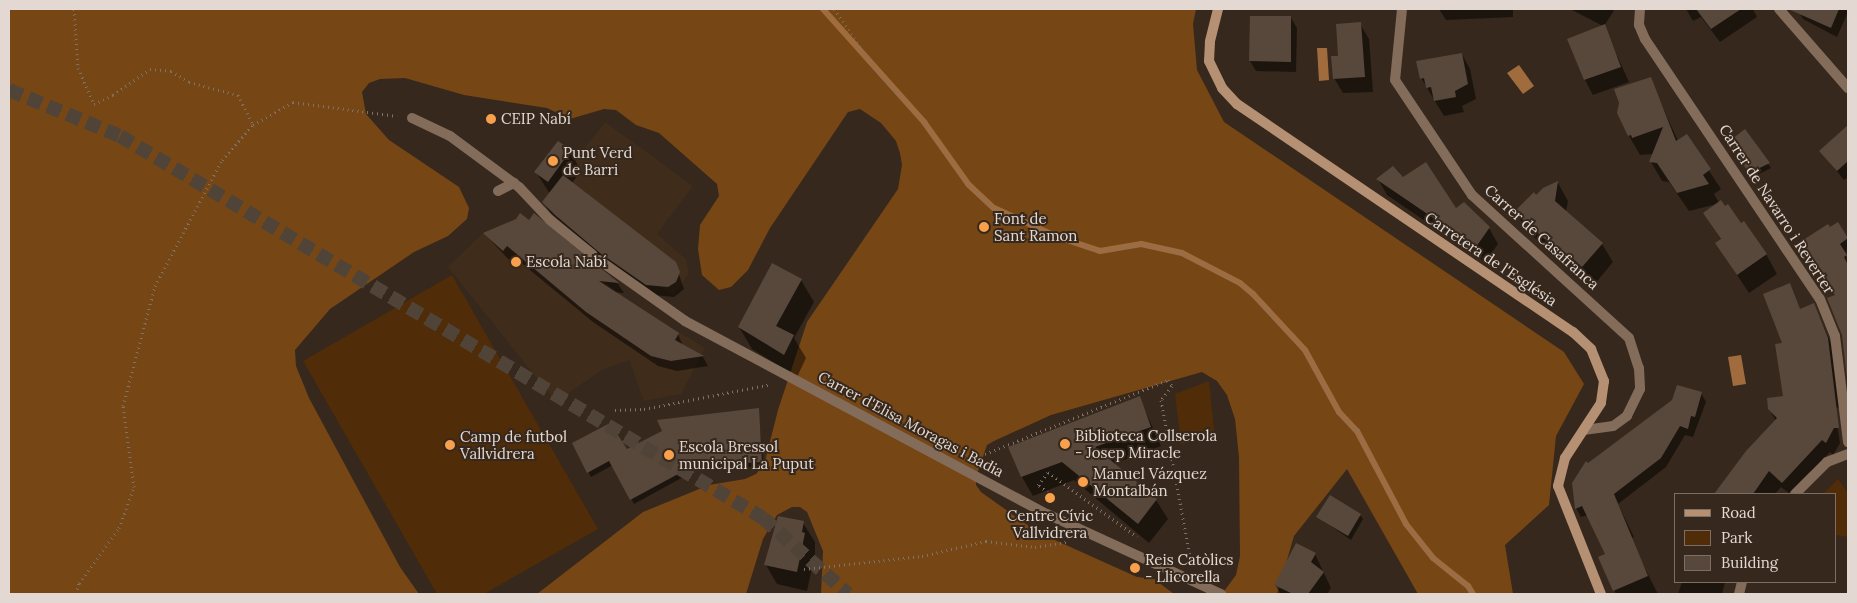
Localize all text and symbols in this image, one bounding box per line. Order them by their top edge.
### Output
place label: CEIP Nabí [501,110,571,128]
marker: CEIP Nabí [485,113,497,125]
street label: Carrer de Navarro i Reverter [1715,121,1839,297]
place label: Punt Verd de Barri [563,143,632,178]
marker: Punt Verd de Barri [547,155,559,167]
street label: Carrer de Casafranca [1481,181,1603,293]
street label: Carretera de l'Església [1422,208,1560,310]
place label: Font de Sant Ramon [994,209,1077,244]
marker: Font de Sant Ramon [978,221,990,233]
place label: Escola Nabí [526,253,607,271]
marker: Escola Nabí [510,256,522,268]
street label: Carrer d'Elisa Moragas i Badia [815,367,1007,481]
place label: Biblioteca Collserola - Josep Miracle [1075,426,1217,461]
place label: Camp de futbol Vallvidrera [460,427,567,462]
place label: Escola Bressol municipal La Puput [679,437,814,472]
marker: Biblioteca Collserola - Josep Miracle [1059,438,1071,450]
marker: Camp de futbol Vallvidrera [444,439,456,451]
marker: Escola Bressol municipal La Puput [663,449,675,461]
place label: Manuel Vázquez Montalbán [1093,464,1207,499]
marker: Manuel Vázquez Montalbán [1077,476,1089,488]
marker: Centre Cívic Vallvidrera [1044,492,1056,504]
legend [1674,493,1837,583]
text: Road [1721,503,1756,522]
place label: Centre Cívic Vallvidrera [1007,506,1093,541]
text: Park [1721,528,1752,547]
place label: Reis Catòlics - Llicorella [1145,550,1233,585]
text: Building [1721,553,1778,572]
marker: Reis Catòlics - Llicorella [1129,562,1141,574]

